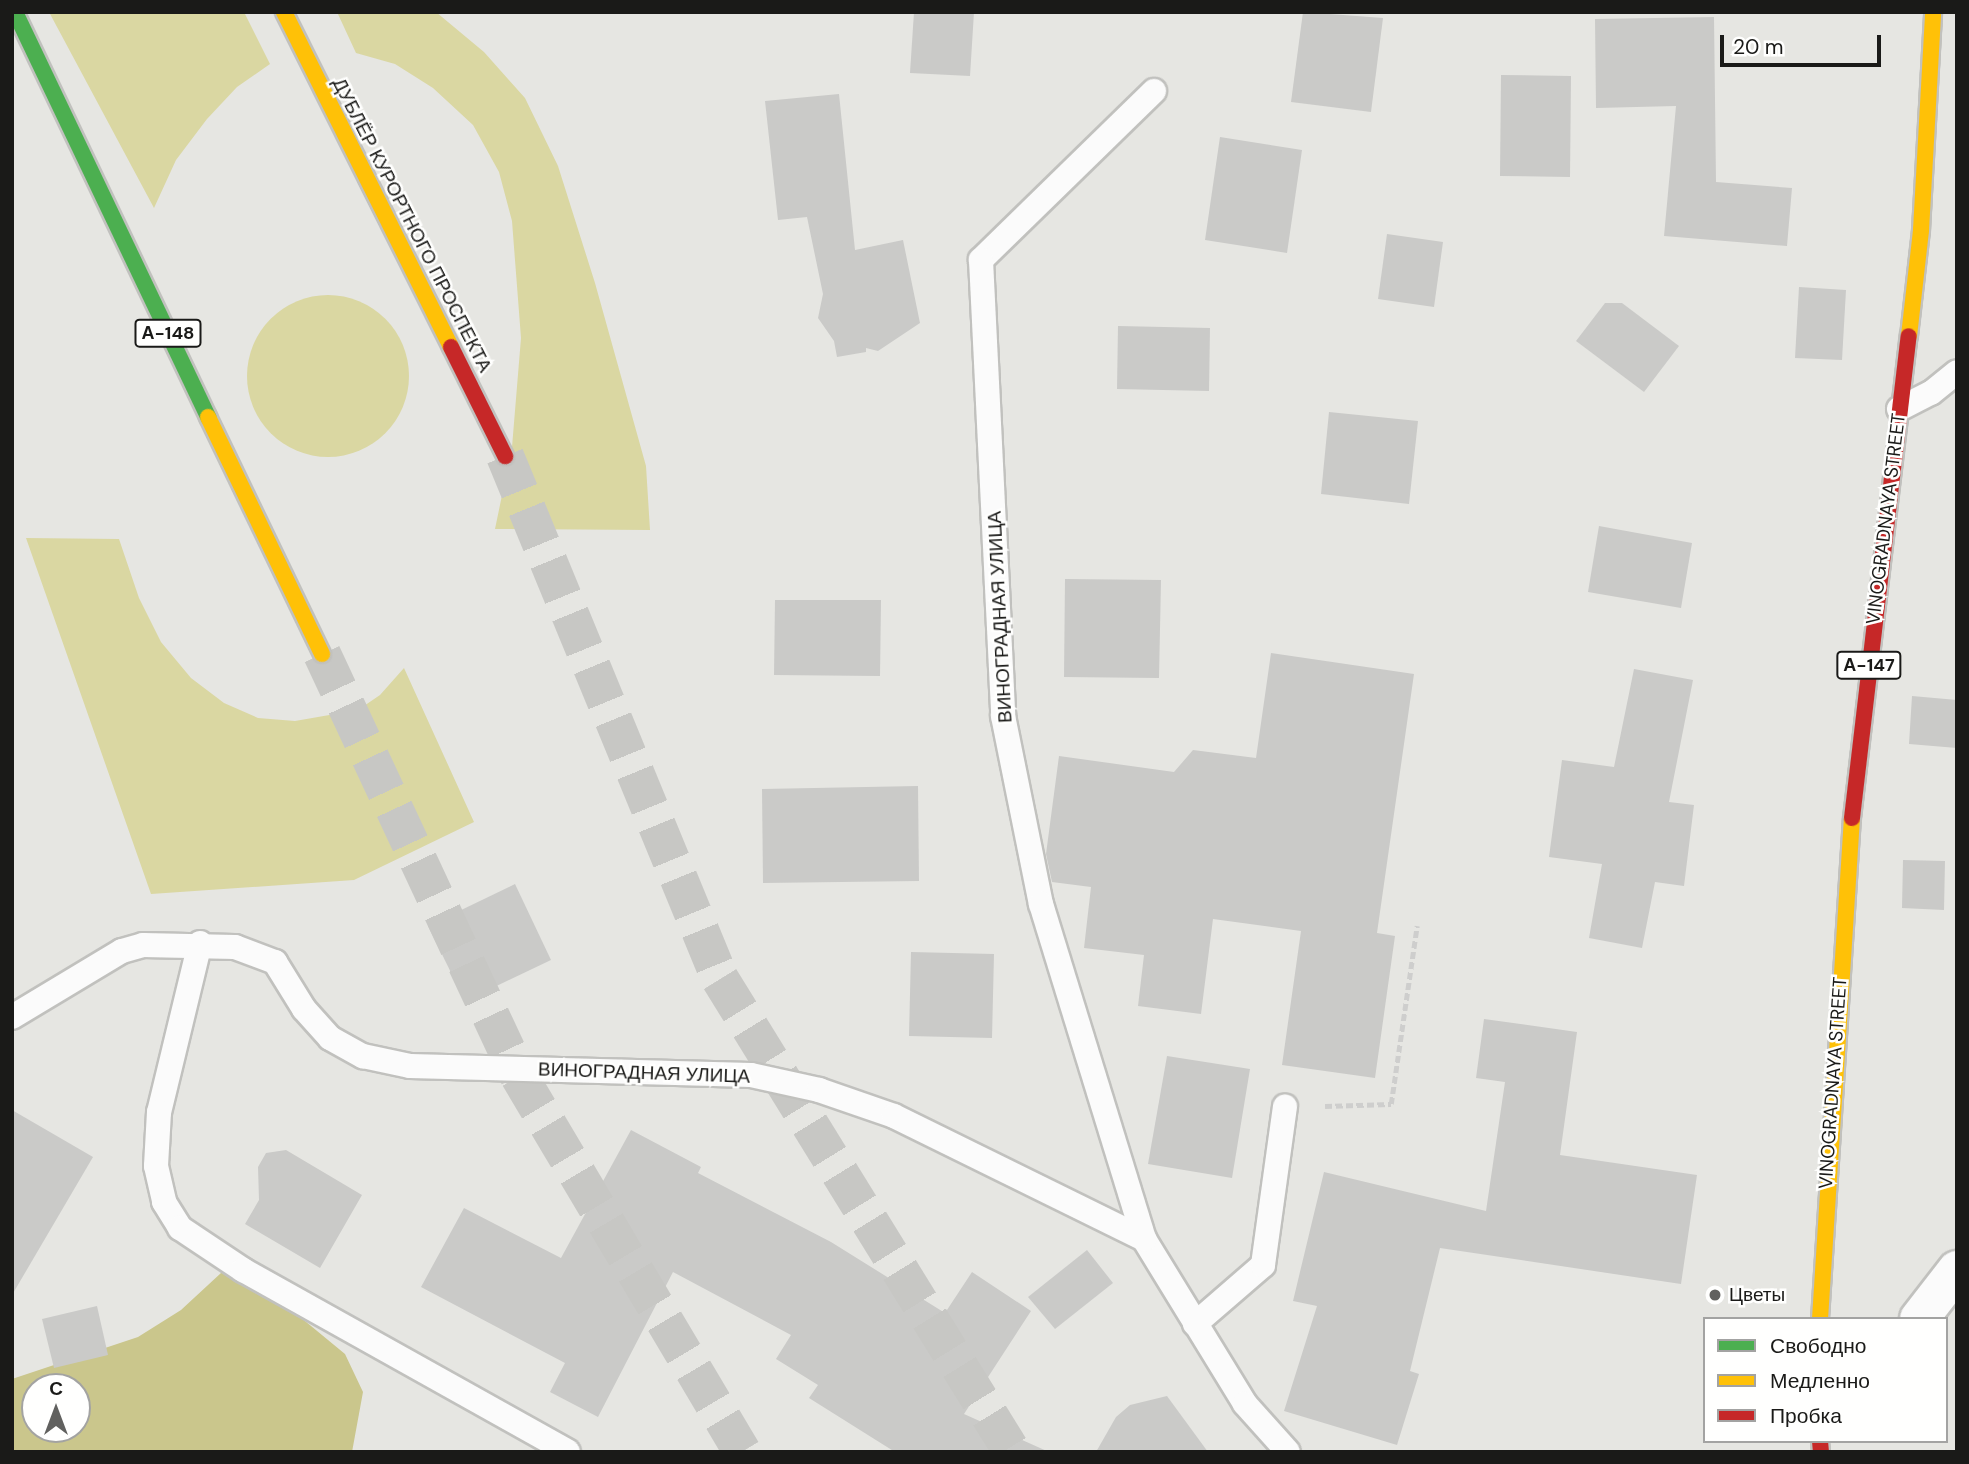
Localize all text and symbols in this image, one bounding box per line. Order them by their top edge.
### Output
scale bar [1724,21,1885,65]
text: 20 m [1733,33,1784,61]
street label: ДУБЛЁР КУРОРТНОГО ПРОСПЕКТА [328,74,496,376]
road number: А-148 [133,318,203,348]
street label: VINOGRADNAYA STREET [1862,412,1910,626]
street label: ВИНОГРАДНАЯ УЛИЦА [983,510,1017,724]
road number: А-147 [1836,650,1902,680]
street label: VINOGRADNAYA STREET [1814,976,1852,1190]
street label: ВИНОГРАДНАЯ УЛИЦА [538,1058,750,1088]
place label: Цветы [1729,1284,1785,1306]
marker: Цветы [1707,1287,1723,1303]
legend [1703,1317,1948,1443]
text: Свободно [1770,1332,1867,1360]
text: Медленно [1770,1367,1870,1395]
north arrow [21,1373,91,1443]
text: С [49,1376,63,1401]
text: Пробка [1770,1402,1842,1430]

